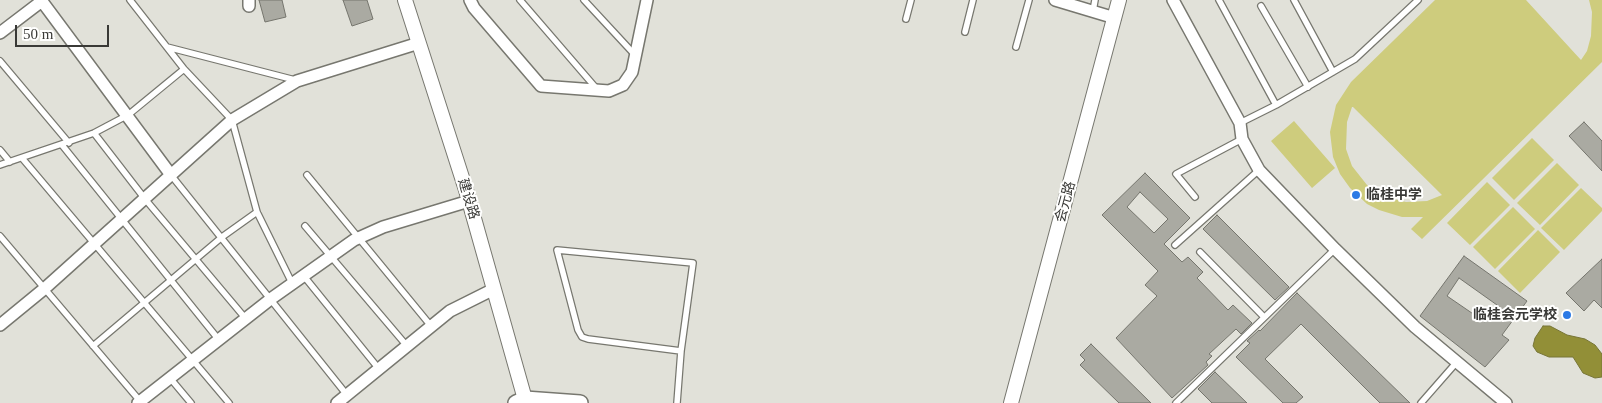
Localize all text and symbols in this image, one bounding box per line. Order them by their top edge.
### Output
scale bar [18,15,111,47]
text: 50 m [23,26,53,42]
street label: 建设路 [454,176,482,222]
street label: 会元路 [1052,180,1080,224]
place label: 临桂中学 [1366,187,1422,203]
marker: 临桂中学 [1350,189,1362,201]
place label: 临桂会元学校 [1473,307,1557,323]
marker: 临桂会元学校 [1561,309,1573,321]

